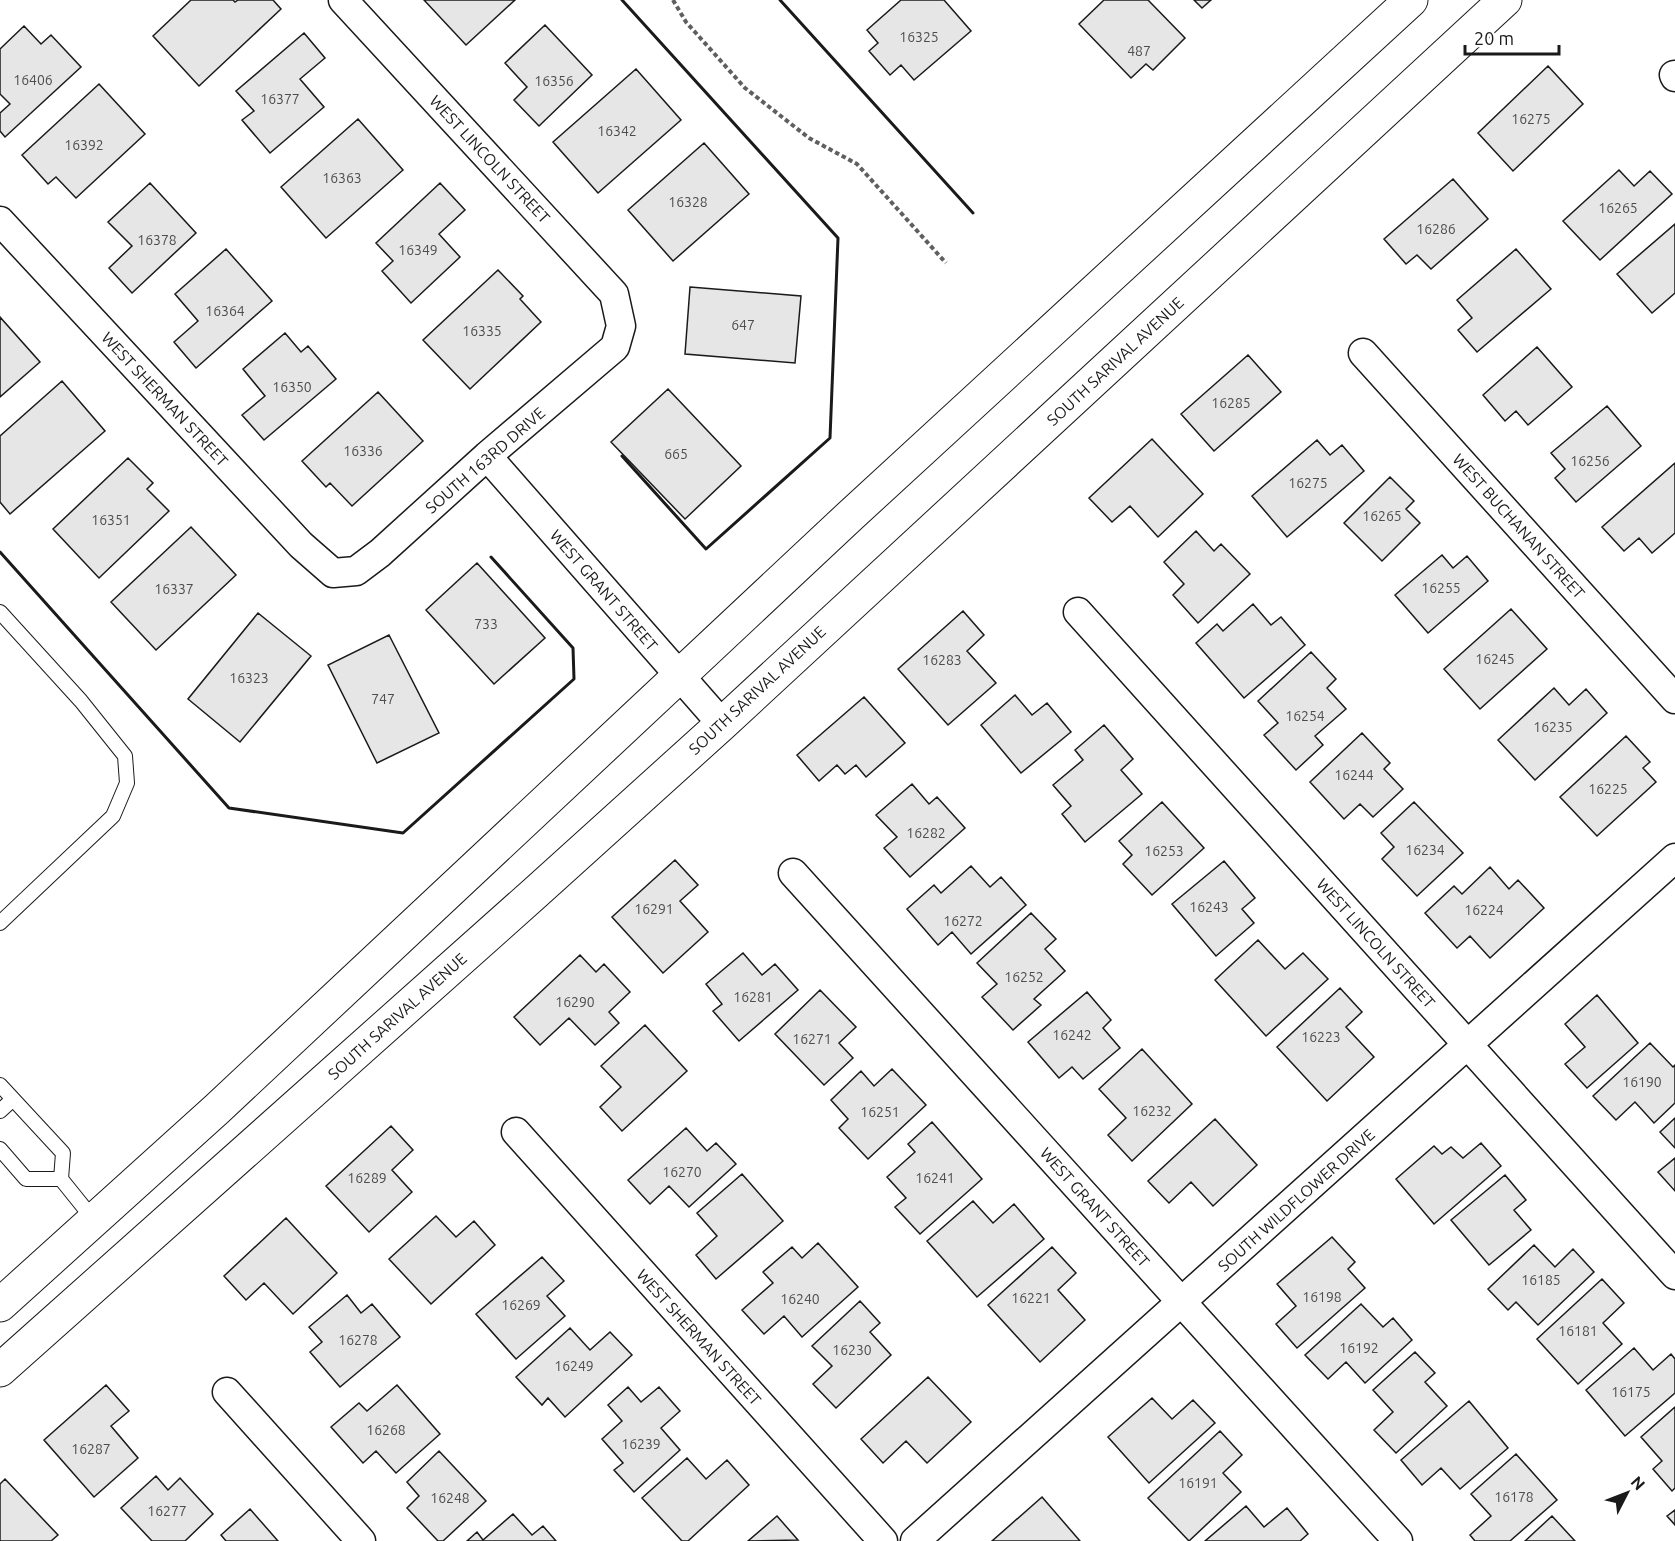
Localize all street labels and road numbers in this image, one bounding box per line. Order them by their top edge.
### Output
street label: WEST LINCOLN STREET [426,92,554,227]
street label: SOUTH SARIVAL AVENUE [1043,293,1187,429]
street label: WEST SHERMAN STREET [98,328,232,470]
street label: SOUTH 163RD DRIVE [422,403,548,517]
street label: WEST BUCHANAN STREET [1449,450,1589,602]
street label: WEST GRANT STREET [547,526,661,654]
street label: SOUTH SARIVAL AVENUE [685,622,829,758]
street label: WEST LINCOLN STREET [1313,875,1439,1011]
street label: SOUTH SARIVAL AVENUE [324,949,470,1083]
street label: SOUTH WILDFLOWER DRIVE [1214,1125,1378,1275]
street label: WEST GRANT STREET [1037,1144,1153,1270]
street label: WEST SHERMAN STREET [633,1265,765,1409]

